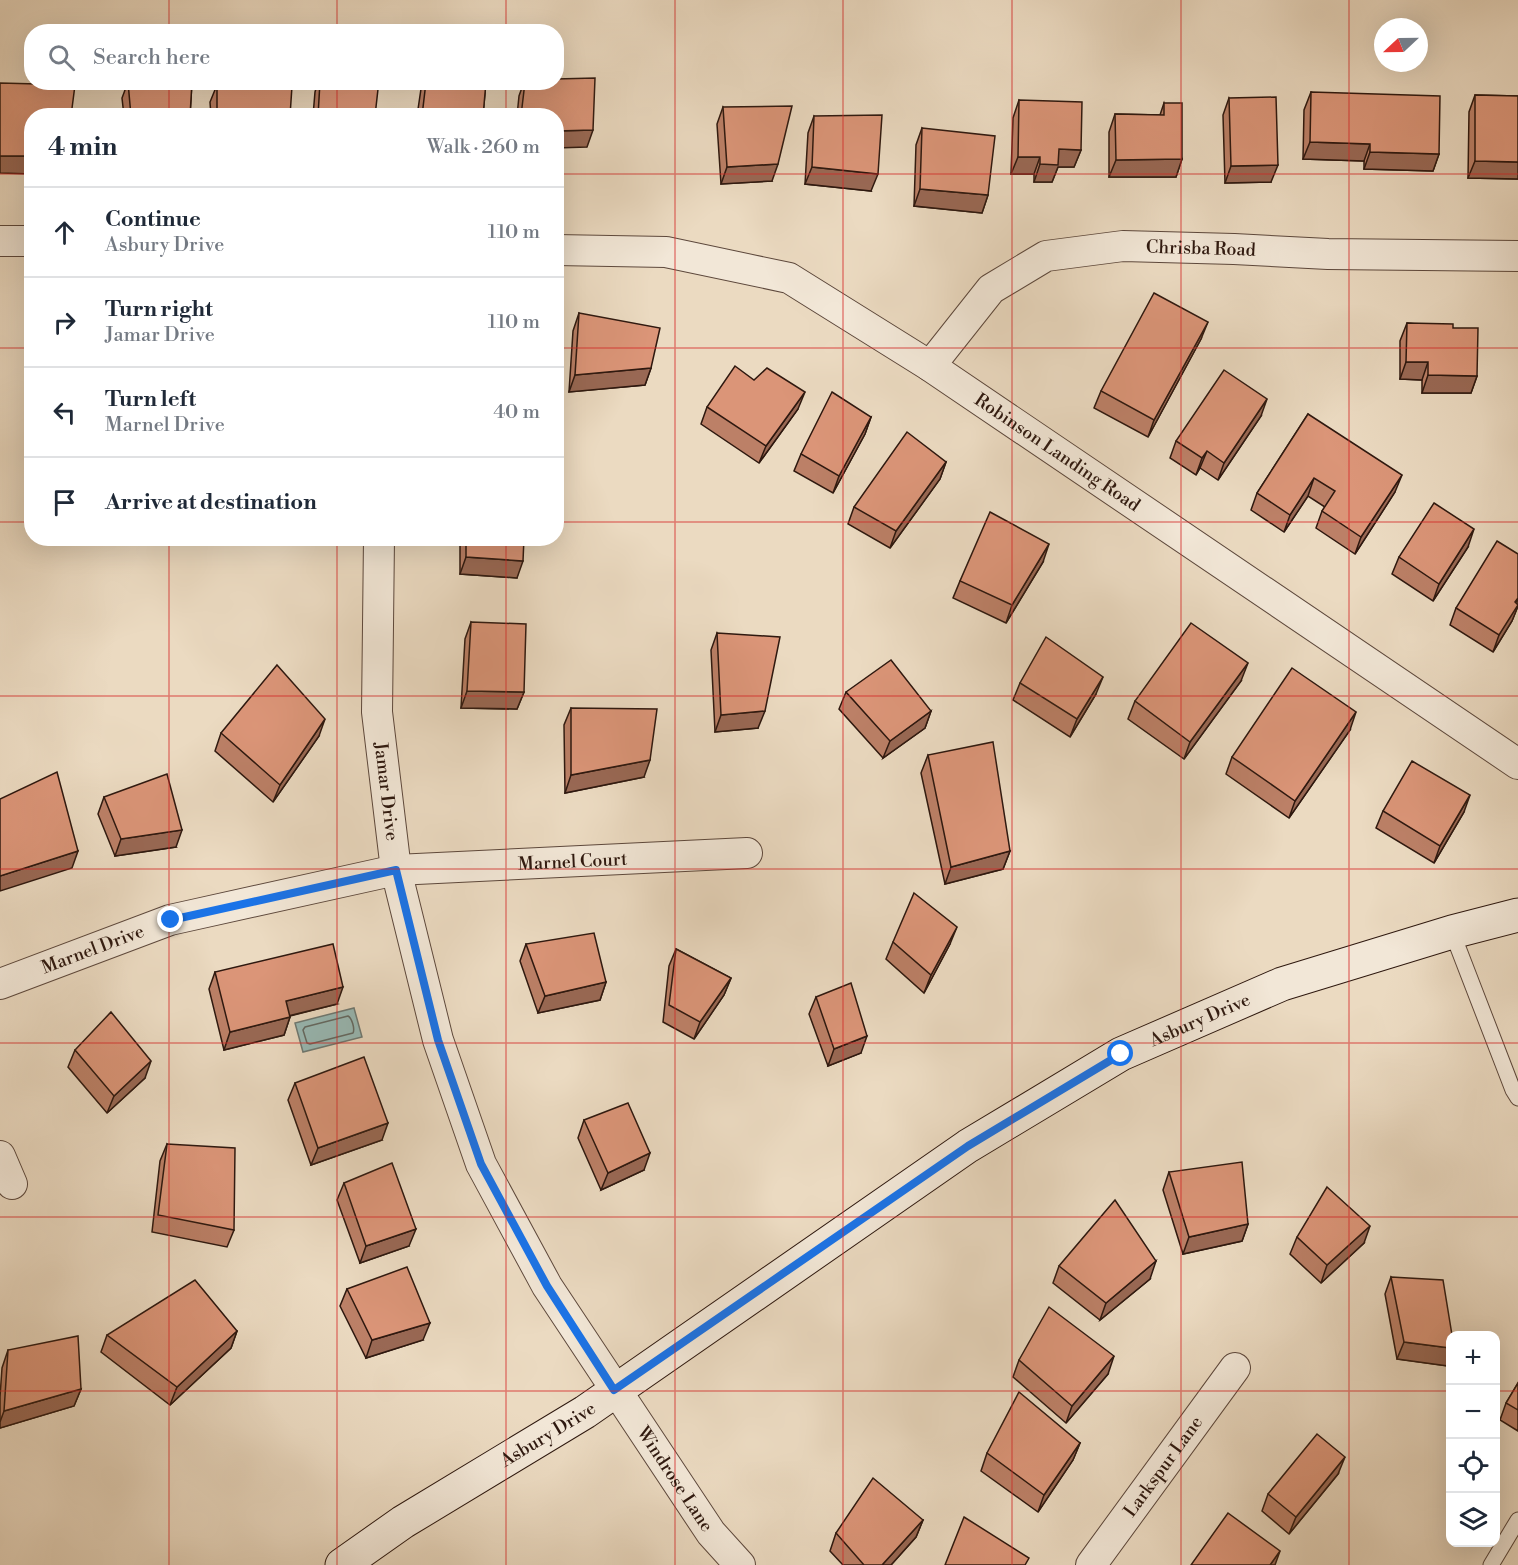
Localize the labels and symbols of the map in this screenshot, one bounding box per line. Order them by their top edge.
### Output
north arrow [1374,18,1428,72]
street label: Chrisba Road [1146,236,1257,262]
street label: Robinson Landing Road [970,388,1145,517]
street label: Jamar Drive [369,740,403,842]
street label: Marnel Court [518,848,629,876]
route end [157,906,183,932]
street label: Marnel Drive [38,920,147,979]
street label: Asbury Drive [1145,988,1254,1053]
route start [1107,1040,1133,1066]
street label: Asbury Drive [495,1397,600,1473]
street label: Larkspur Lane [1119,1412,1208,1522]
street label: Windrose Lane [631,1421,718,1536]

